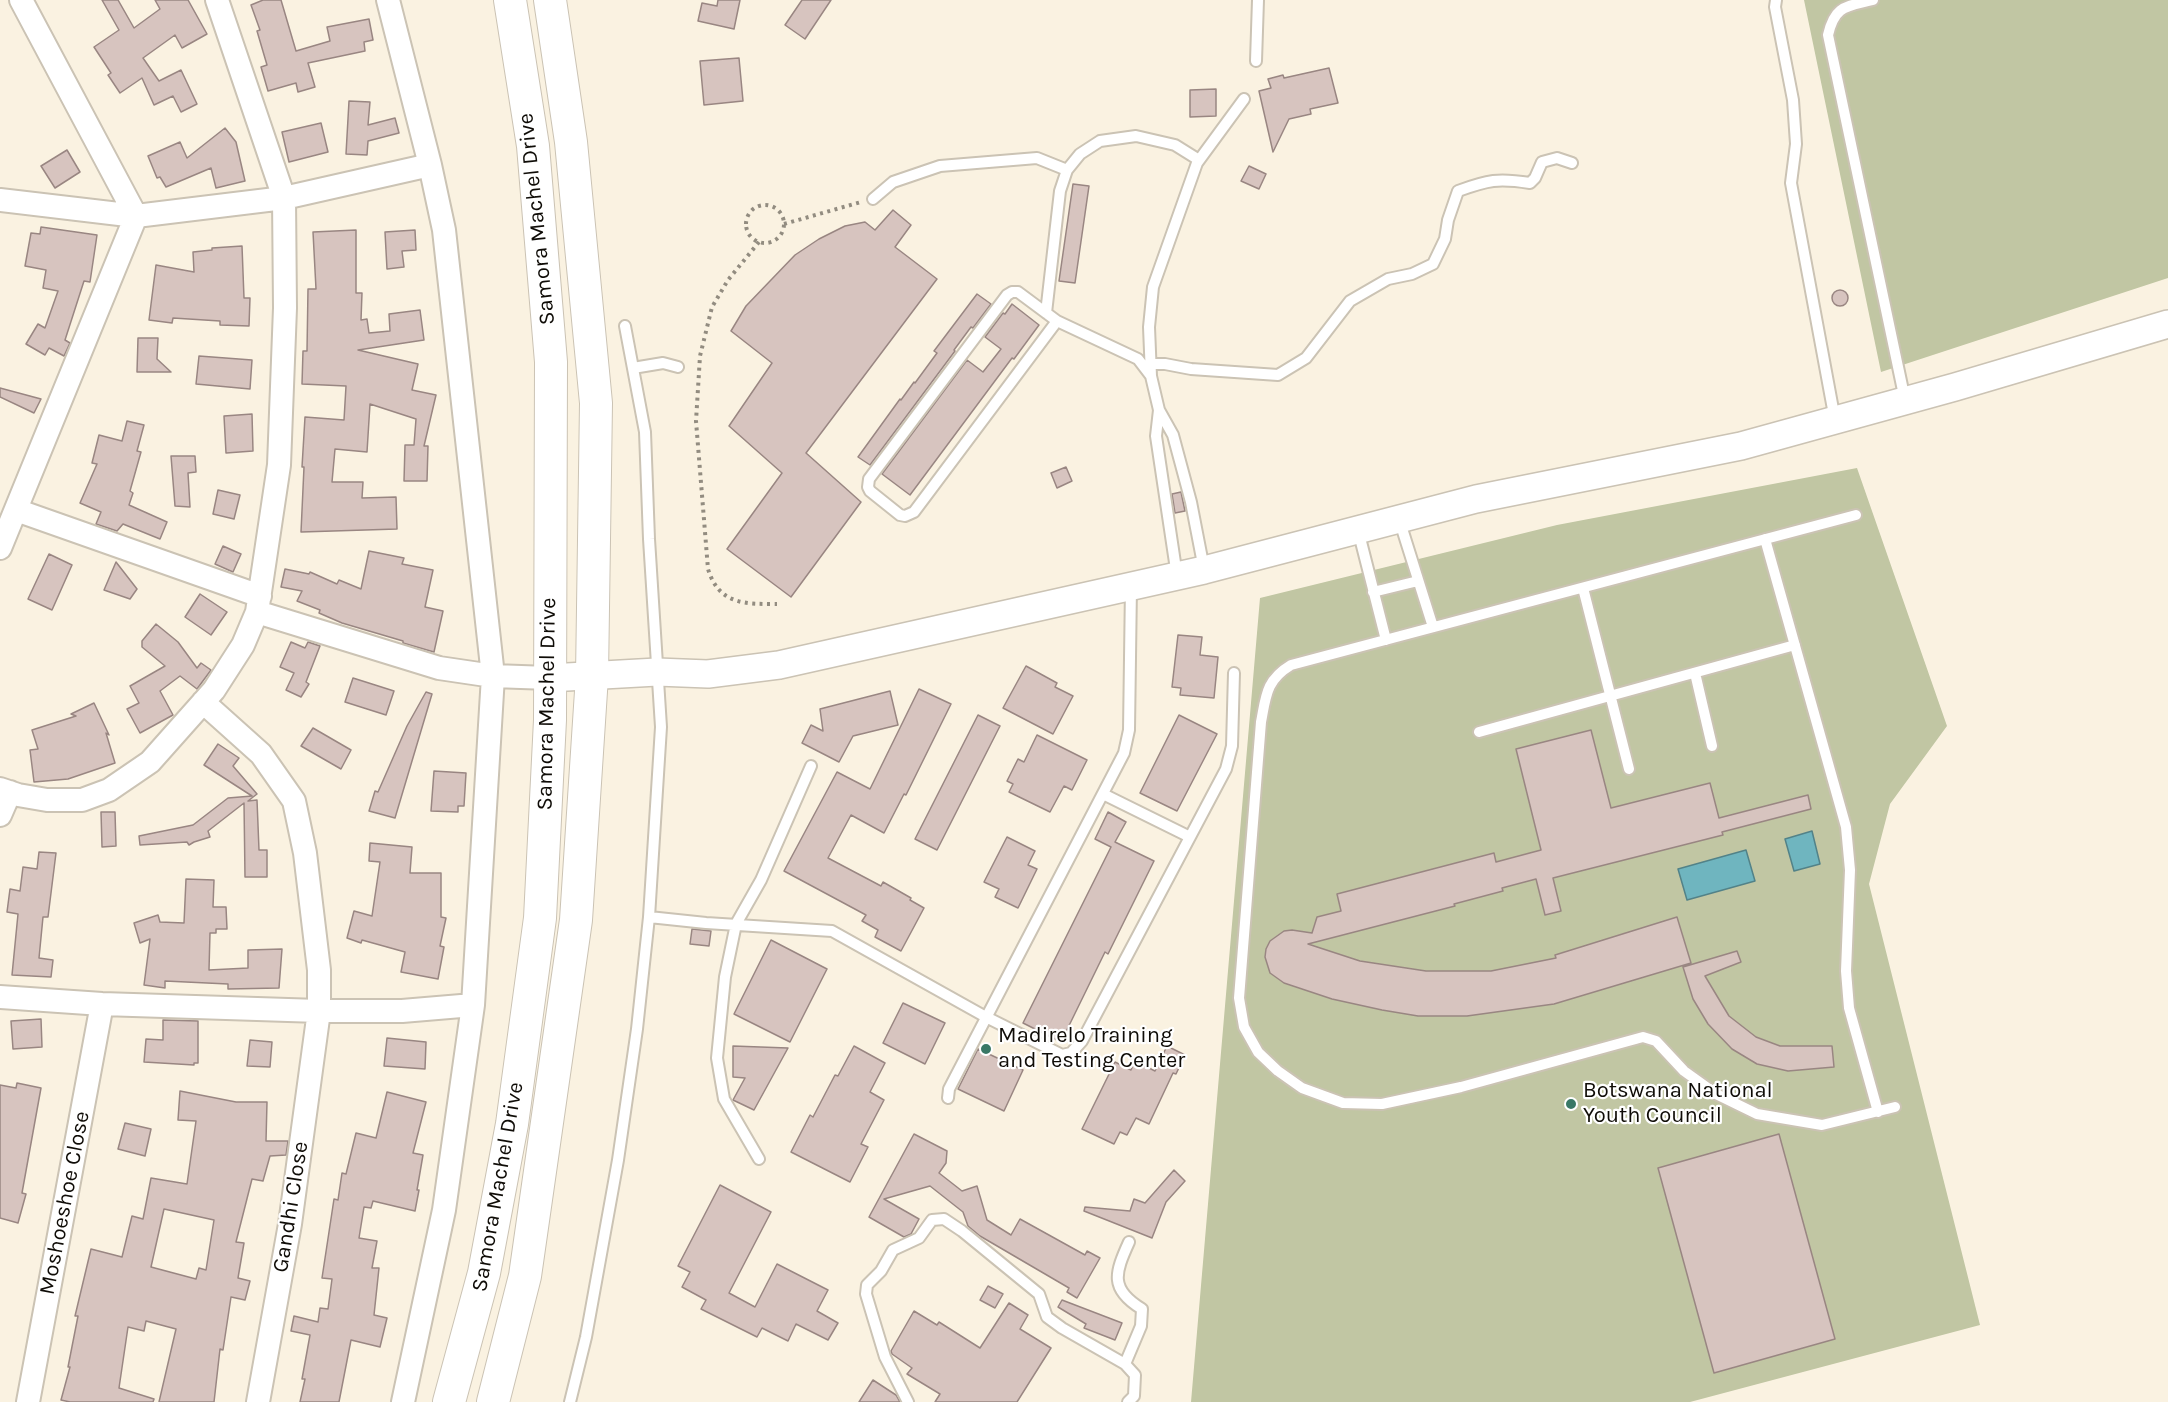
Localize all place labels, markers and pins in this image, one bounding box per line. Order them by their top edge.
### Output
place label: Madirelo Training and Testing Center [998,1023,1185,1074]
marker: Madirelo Training and Testing Center [979,1042,993,1056]
place label: Botswana National Youth Council [1583,1078,1773,1130]
marker: Botswana National Youth Council [1564,1097,1578,1111]

